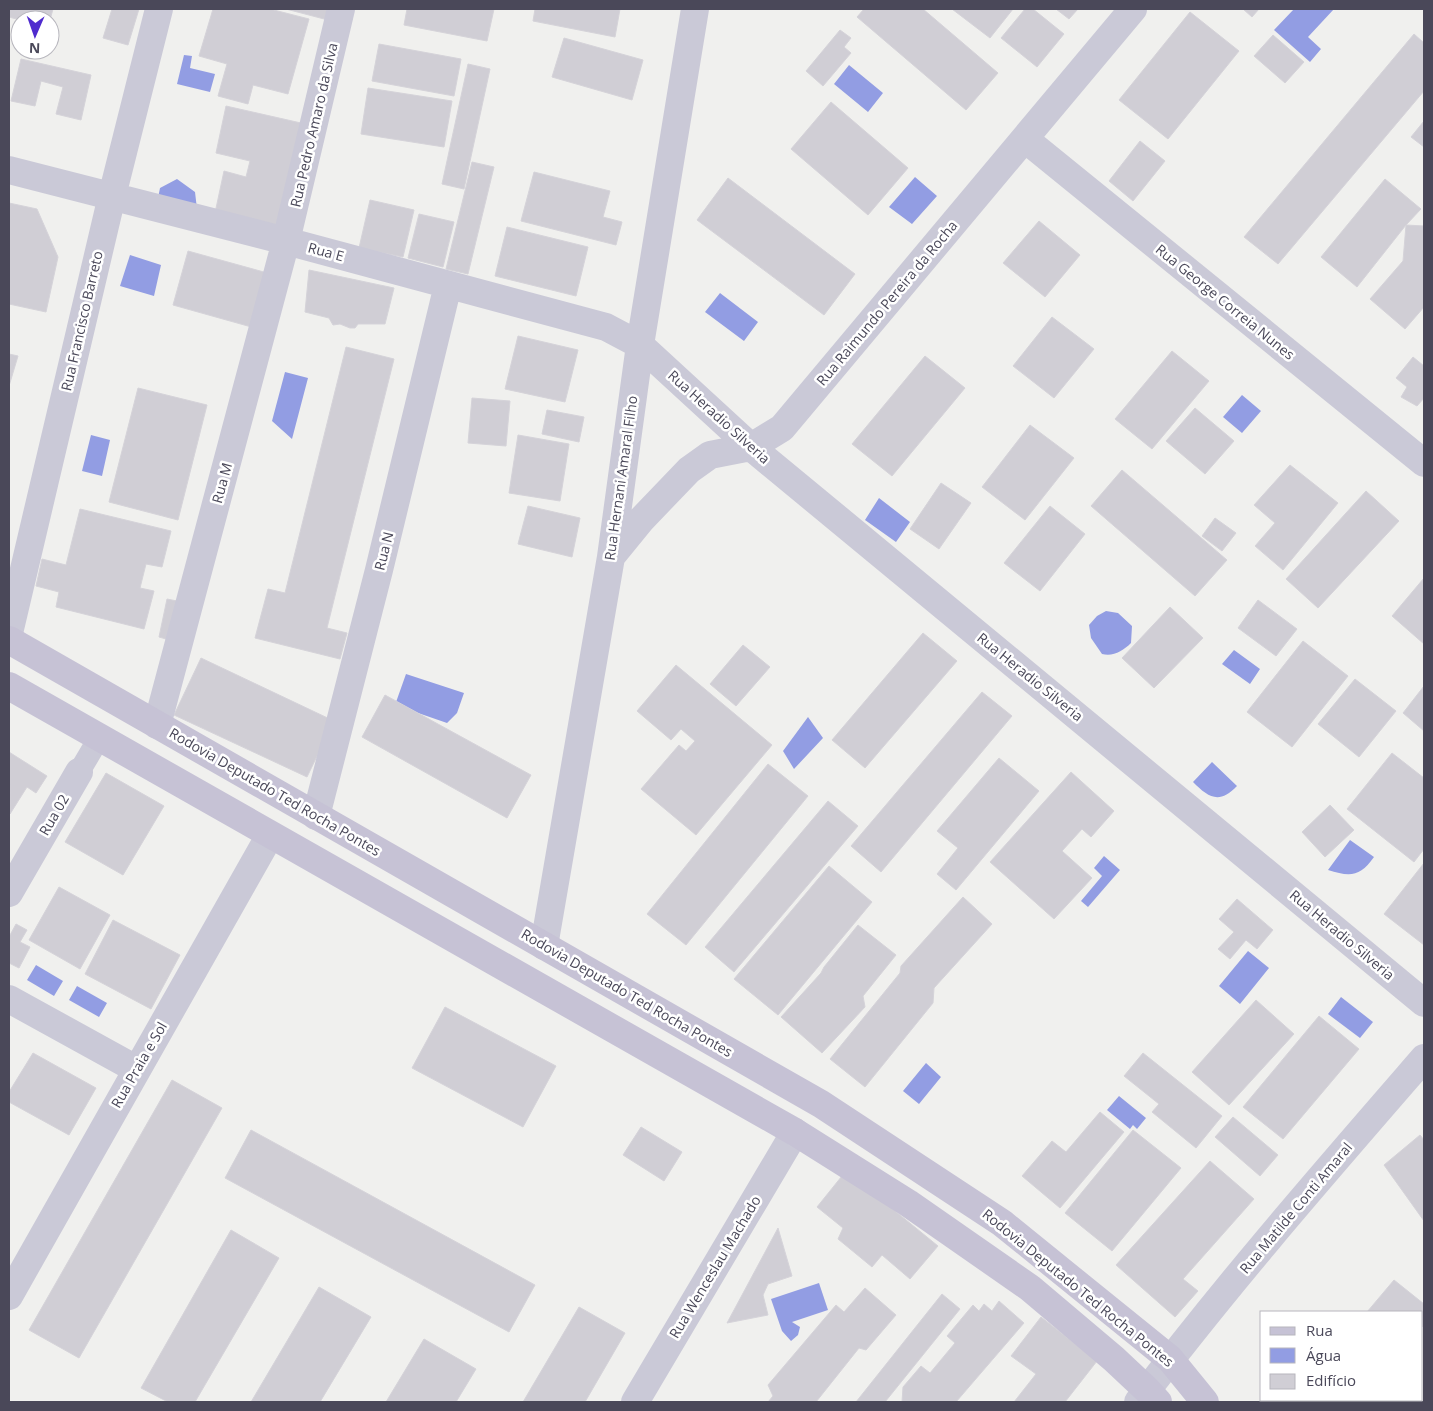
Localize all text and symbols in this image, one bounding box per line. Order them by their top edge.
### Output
north arrow [10,10,60,60]
text: N [29,39,41,58]
street label: Rua Pedro Amaro da Silva [285,41,342,209]
street label: Rua Raimundo Pereira da Rocha [812,216,961,389]
street label: Rua E [306,238,346,265]
street label: Rua George Correia Nunes [1152,240,1299,364]
street label: Rua Francisco Barreto [56,249,107,393]
street label: Rua Heradio Silveria [664,366,774,468]
street label: Rua Hernani Amaral Filho [600,394,641,562]
street label: Rua M [207,460,236,505]
street label: Rua N [370,530,397,572]
street label: Rua Heradio Silveria [973,628,1087,725]
street label: Rodovia Deputado Ted Rocha Pontes [166,723,385,860]
street label: Rua 02 [34,791,73,839]
street label: Rua Heradio Silveria [1286,885,1399,984]
street label: Rodovia Deputado Ted Rocha Pontes [518,924,737,1061]
street label: Rua Praia e Sol [106,1018,171,1111]
street label: Rua Matilde Conti Amaral [1235,1138,1356,1277]
street label: Rua Wenceslau Machado [664,1192,765,1342]
street label: Rodovia Deputado Ted Rocha Pontes [979,1204,1178,1371]
legend [1260,1311,1423,1401]
text: Rua [1306,1320,1333,1340]
text: Água [1306,1345,1341,1365]
text: Edifício [1306,1370,1356,1390]

